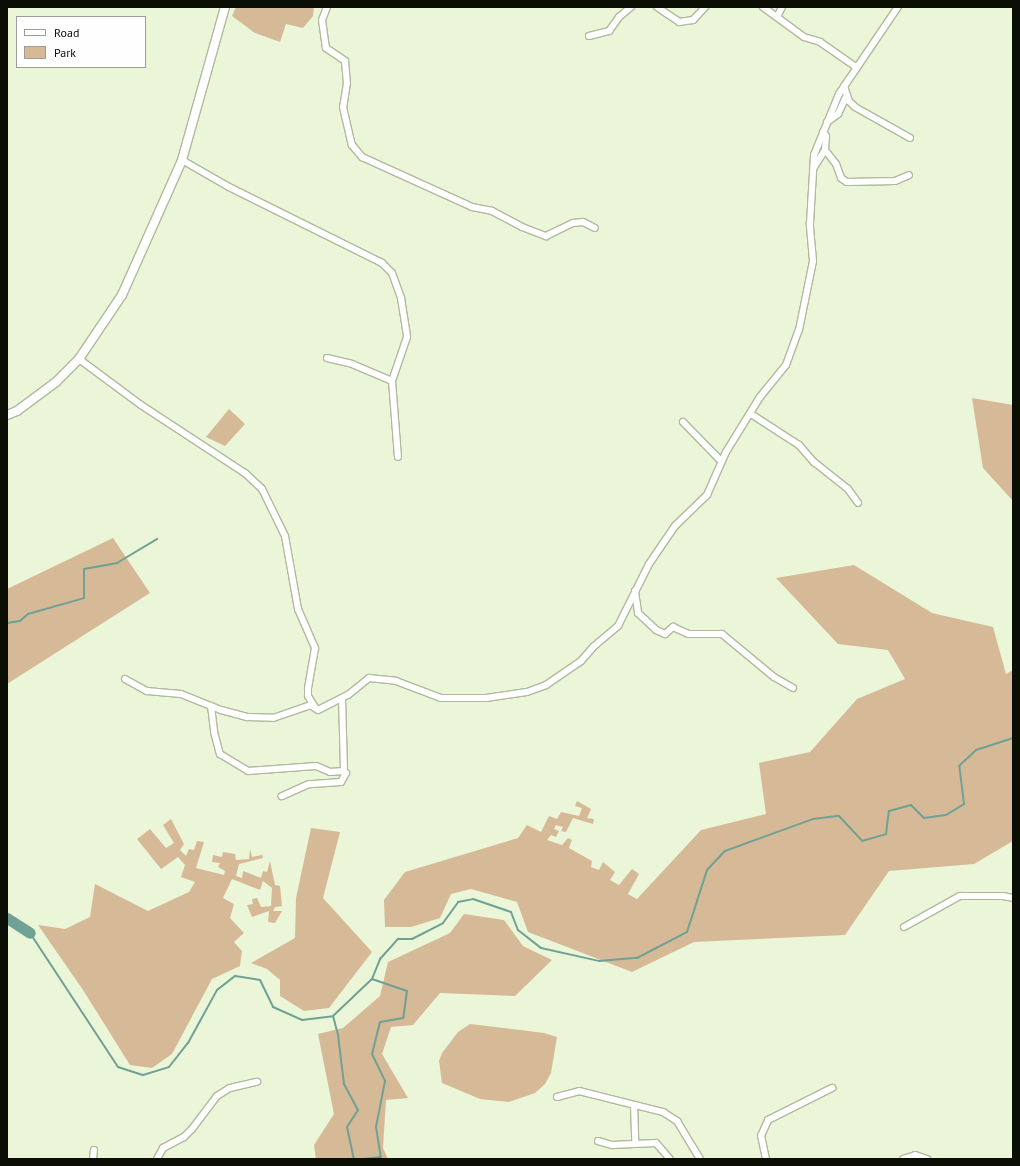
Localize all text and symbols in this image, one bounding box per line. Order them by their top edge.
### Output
legend [16,16,146,68]
text: Road [54,25,79,40]
text: Park [54,45,76,60]

